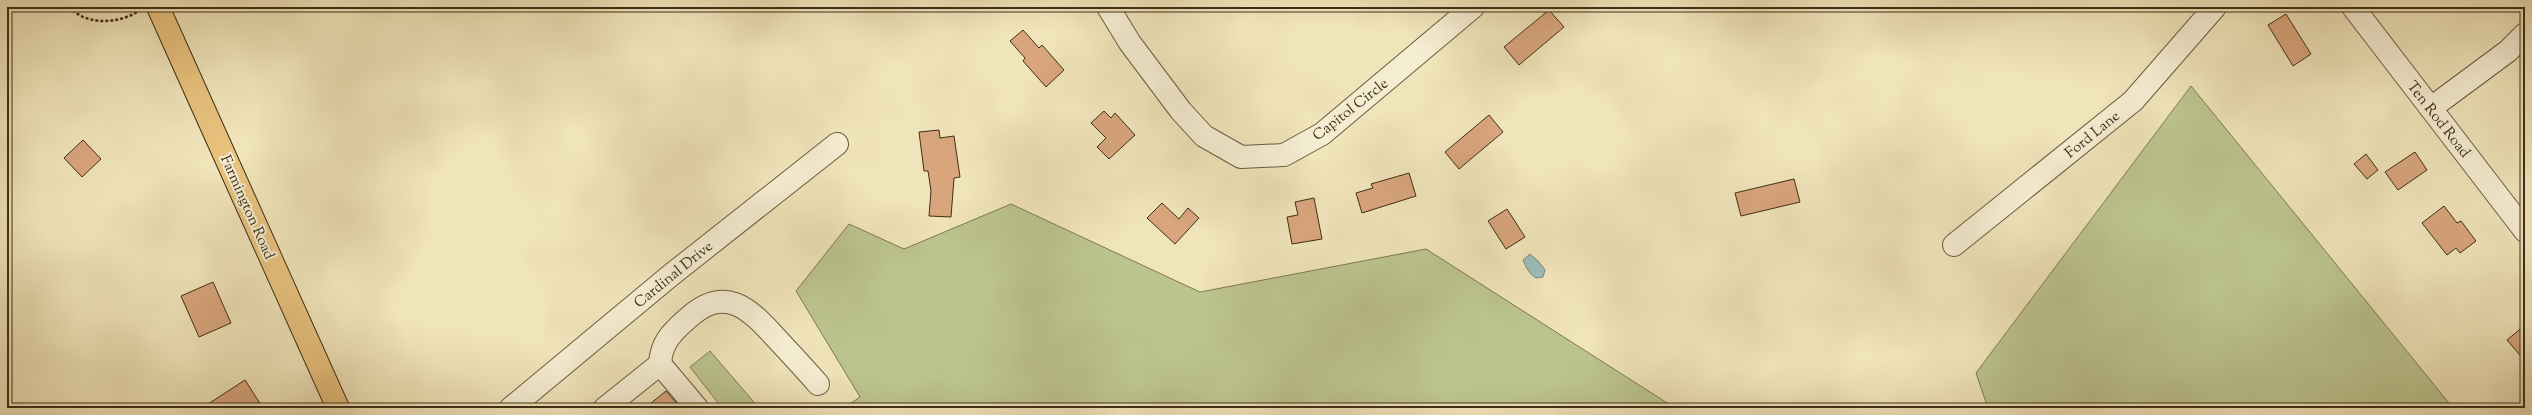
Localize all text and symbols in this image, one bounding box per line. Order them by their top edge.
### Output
street label: Capitol Circle [1309,74,1393,147]
street label: Ten Rod Road [2401,77,2475,163]
street label: Ford Lane [2061,106,2125,164]
street label: Farmington Road [214,152,279,264]
street label: Cardinal Drive [630,237,718,314]

